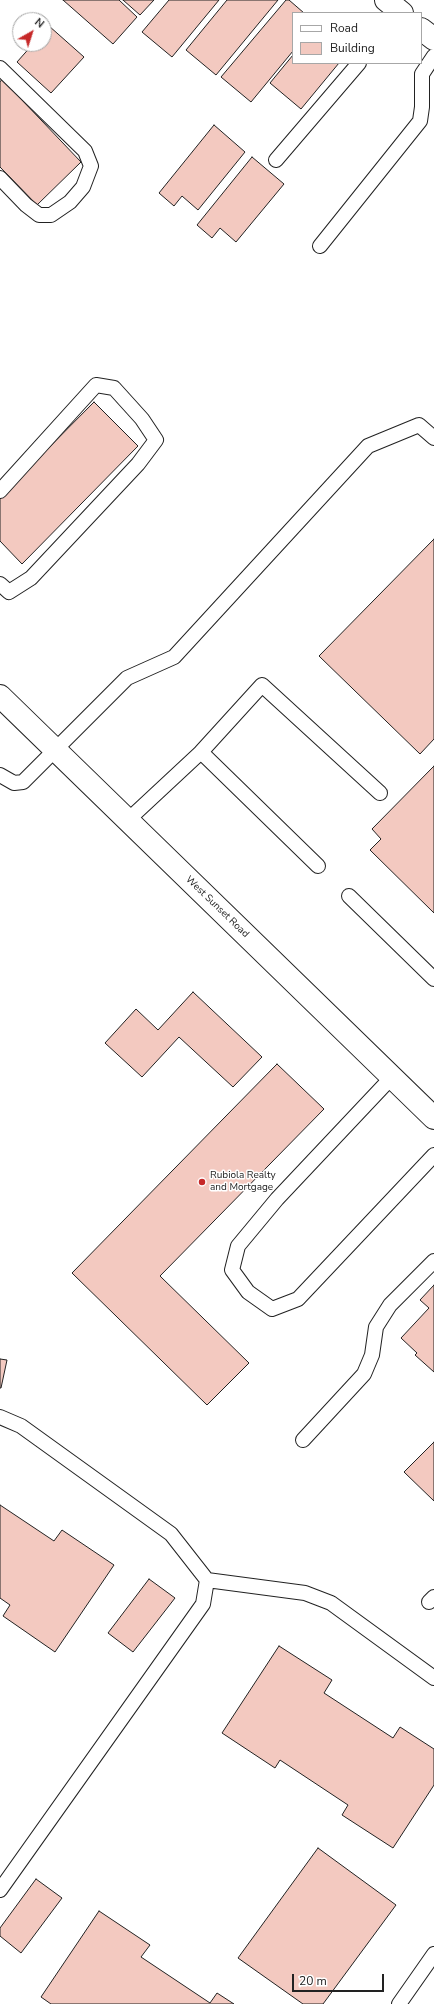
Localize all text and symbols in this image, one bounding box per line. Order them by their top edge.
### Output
north arrow [12,12,52,52]
legend [292,12,422,64]
text: N [31,15,47,31]
text: Road [330,20,358,36]
text: Building [330,40,375,56]
street label: West Sunset Road [183,874,251,940]
place label: Rubiola Realty and Mortgage [210,1170,276,1194]
marker: Rubiola Realty and Mortgage [197,1177,207,1187]
scale bar [294,1966,386,1992]
text: 20 m [299,1973,327,1989]

